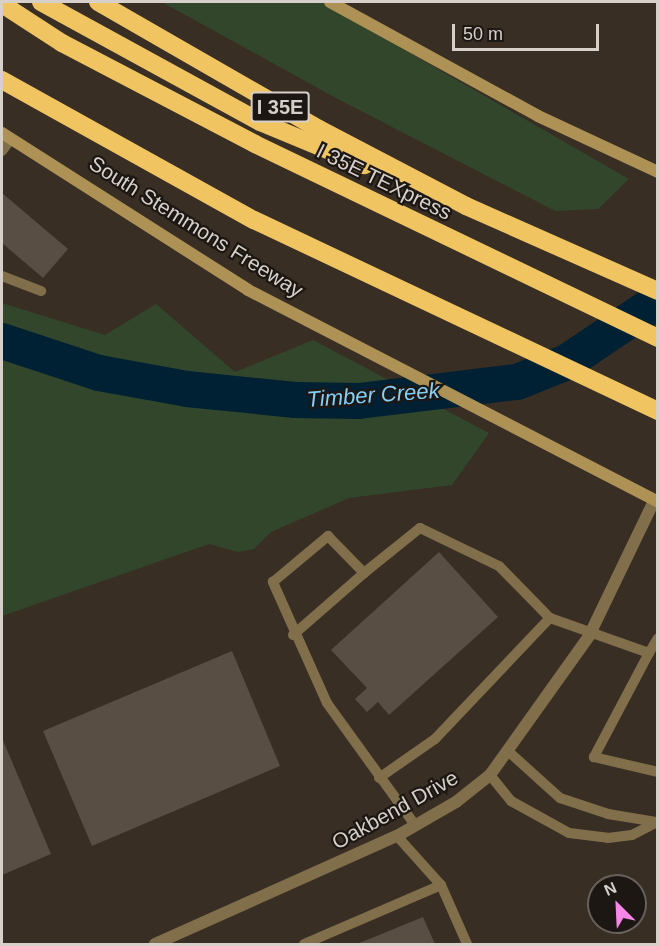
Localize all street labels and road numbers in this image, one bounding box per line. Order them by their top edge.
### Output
road number: I 35E [250,90,310,124]
street label: I 35E TEXpress [312,138,456,226]
street label: South Stemmons Freeway [84,151,308,303]
street label: Oakbend Drive [328,765,462,855]

